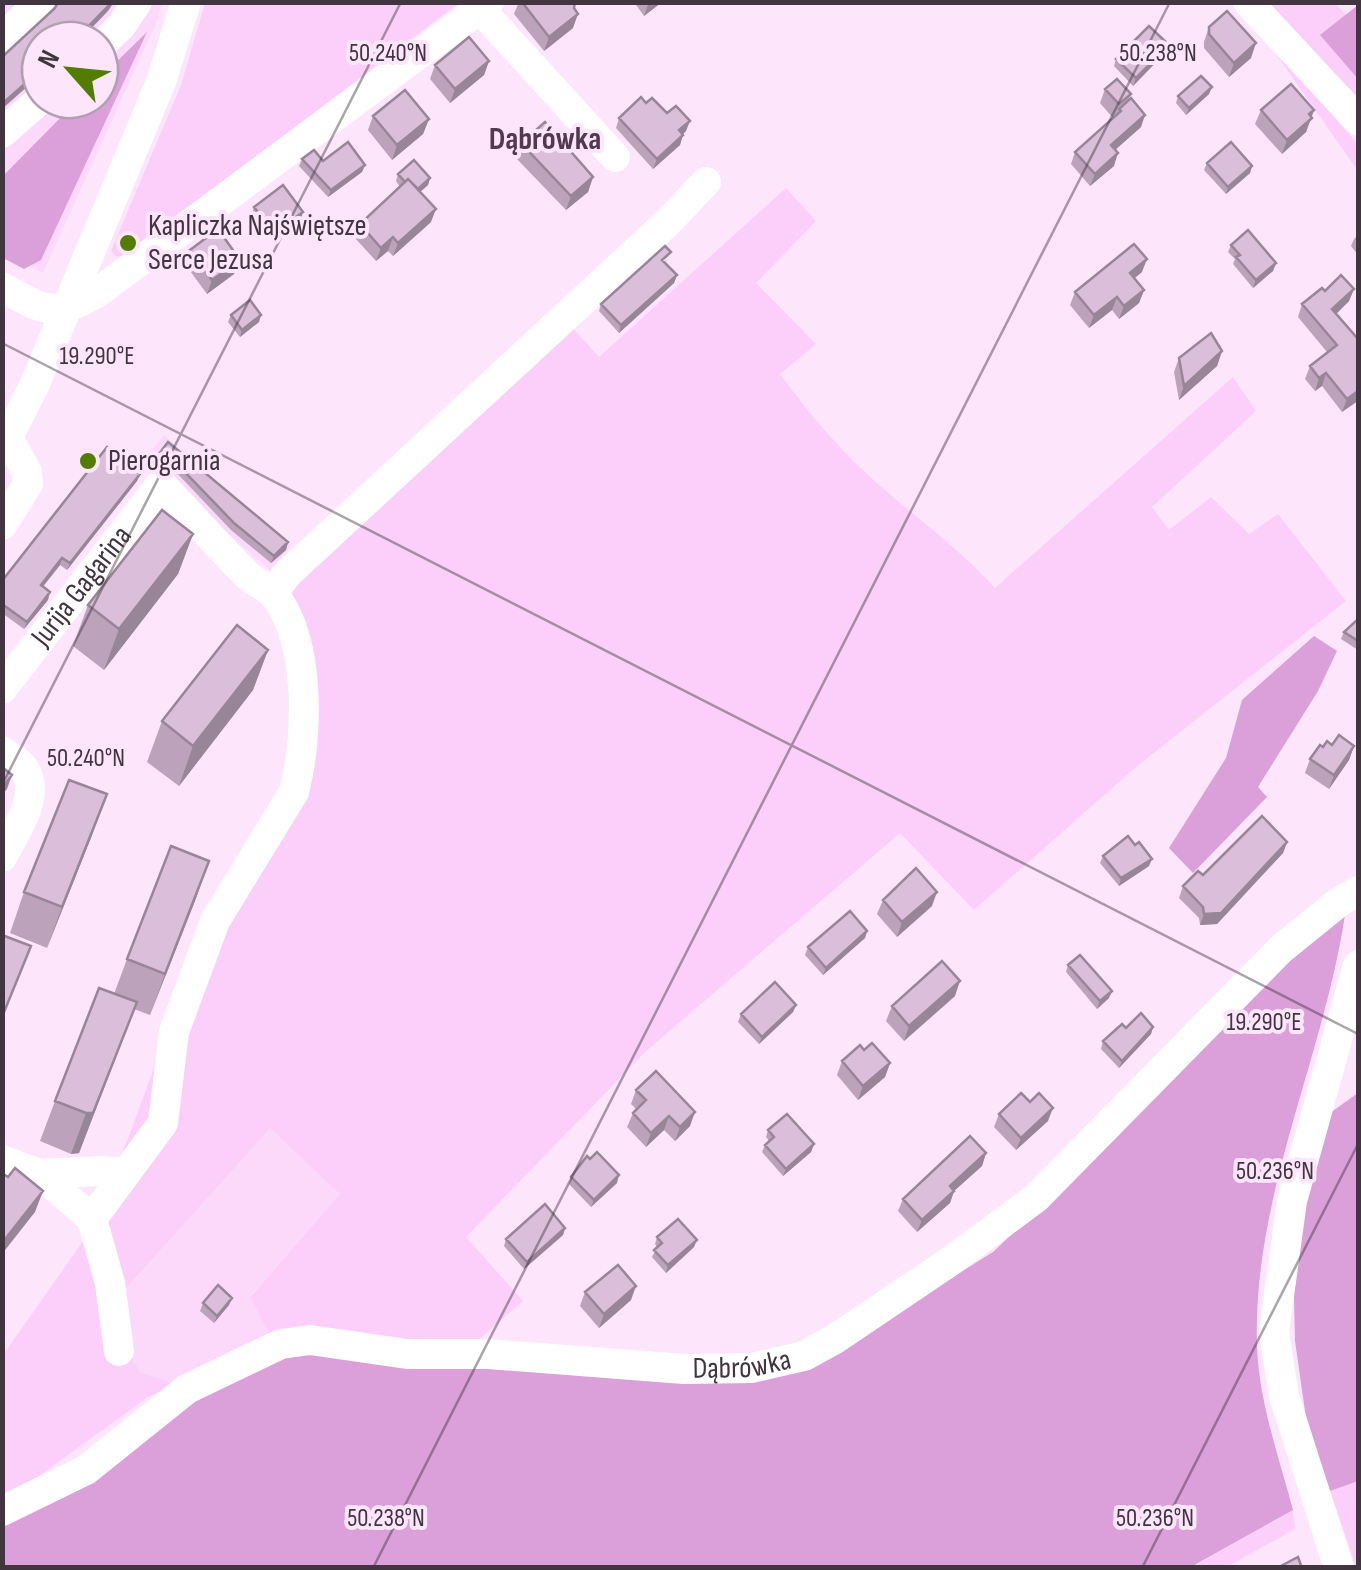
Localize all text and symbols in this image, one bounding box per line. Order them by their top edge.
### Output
north arrow [20,20,120,120]
text: 50.240°N [349,38,427,69]
text: 50.238°N [1119,38,1197,69]
text: N [31,45,67,73]
district label: Dąbrówka [489,120,601,159]
place label: Kapliczka Najświętsze Serce Jezusa [148,208,367,278]
marker: Kapliczka Najświętsze Serce Jezusa [117,232,139,254]
text: 19.290°E [59,341,135,372]
place label: Pierogarnia [108,443,221,479]
marker: Pierogarnia [77,450,99,472]
street label: Jurija Gagarina [23,519,140,655]
text: 50.240°N [47,743,125,774]
text: 19.290°E [1226,1007,1302,1038]
text: 50.236°N [1236,1156,1314,1187]
street label: Dąbrówka [692,1342,794,1387]
text: 50.238°N [347,1503,425,1534]
text: 50.236°N [1116,1503,1194,1534]

